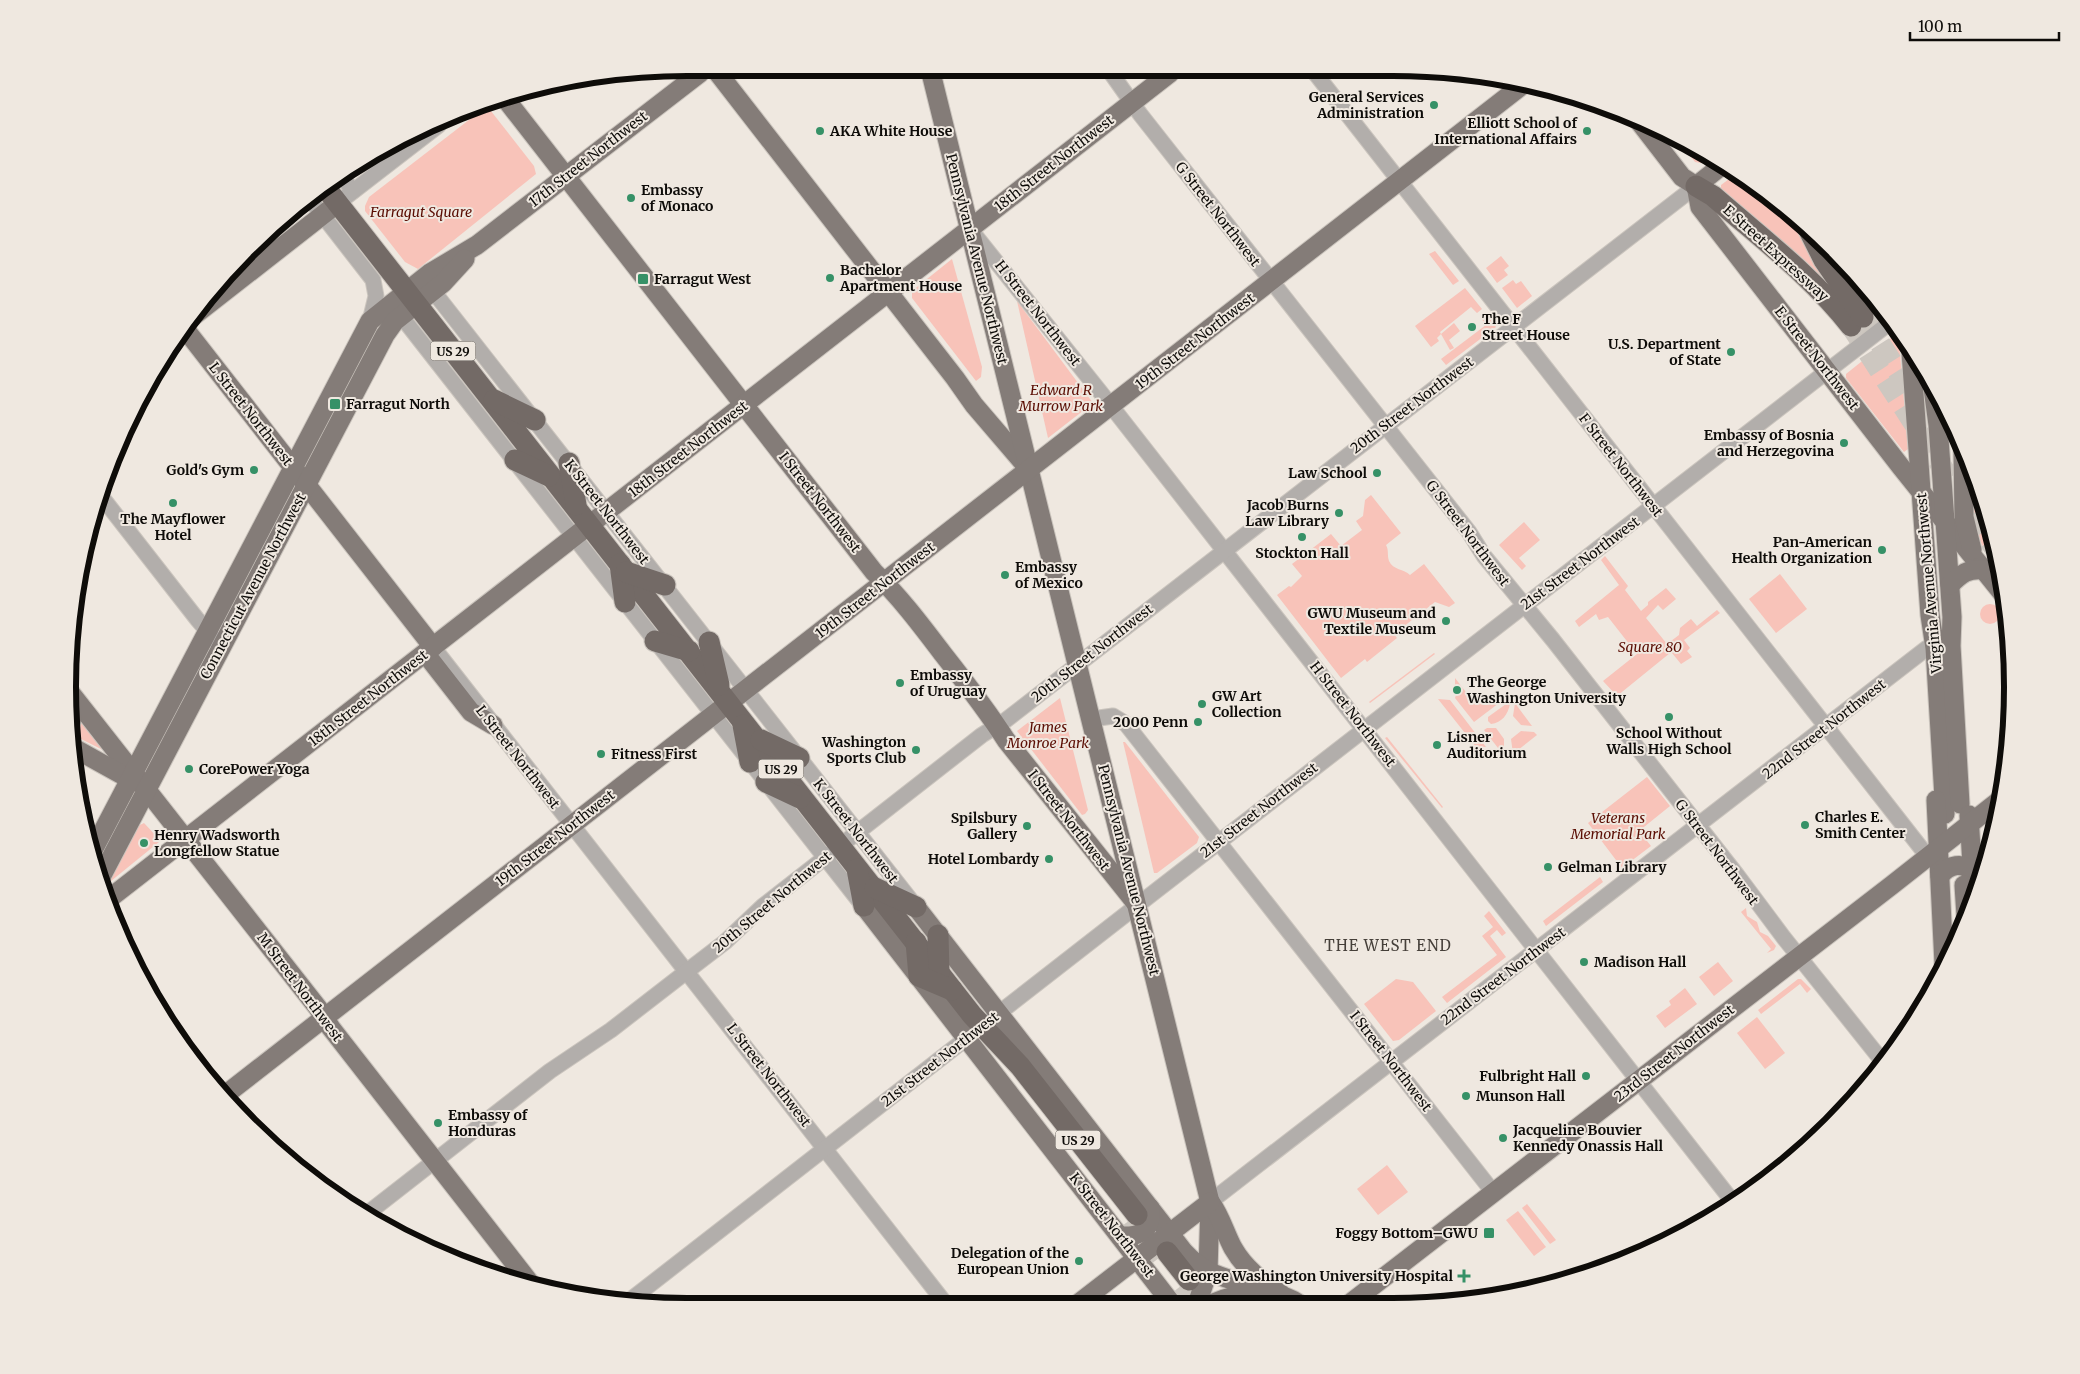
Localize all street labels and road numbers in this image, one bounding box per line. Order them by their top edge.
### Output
street label: 17th Street Northwest [525,107,651,211]
street label: 18th Street Northwest [991,110,1118,215]
street label: Pennsylvania Avenue Northwest [942,152,1012,367]
street label: G Street Northwest [1172,158,1265,270]
street label: E Street Expressway [1720,201,1833,306]
street label: H Street Northwest [991,257,1085,370]
street label: 19th Street Northwest [1132,288,1259,393]
street label: E Street Northwest [1771,303,1863,414]
road number: US 29 [430,342,476,361]
street label: 20th Street Northwest [1347,353,1478,457]
street label: L Street Northwest [205,359,297,470]
street label: 18th Street Northwest [625,396,752,501]
street label: F Street Northwest [1575,410,1667,521]
street label: I Street Northwest [775,448,865,556]
street label: K Street Northwest [561,456,654,568]
street label: G Street Northwest [1422,477,1514,590]
street label: Connecticut Avenue Northwest [196,489,310,682]
street label: Virginia Avenue Northwest [1912,492,1946,675]
street label: 21st Street Northwest [1517,512,1643,614]
street label: 19th Street Northwest [812,537,939,642]
street label: 20th Street Northwest [1028,600,1157,706]
street label: 18th Street Northwest [305,645,432,750]
street label: H Street Northwest [1306,658,1400,771]
street label: 22nd Street Northwest [1759,675,1890,783]
street label: L Street Northwest [472,702,564,813]
street label: 21st Street Northwest [1197,758,1322,861]
road number: US 29 [758,760,804,779]
street label: Pennsylvania Avenue Northwest [1094,763,1164,978]
street label: I Street Northwest [1024,766,1114,874]
street label: K Street Northwest [810,775,903,887]
street label: 19th Street Northwest [492,785,619,890]
street label: G Street Northwest [1671,796,1763,909]
street label: 20th Street Northwest [709,847,835,957]
street label: 22nd Street Northwest [1437,923,1569,1029]
street label: M Street Northwest [253,929,347,1045]
street label: 23rd Street Northwest [1610,1000,1738,1106]
street label: 21st Street Northwest [878,1007,1003,1110]
street label: I Street Northwest [1346,1007,1436,1115]
street label: L Street Northwest [723,1020,815,1131]
road number: US 29 [1056,1130,1100,1150]
street label: K Street Northwest [1066,1169,1159,1281]

